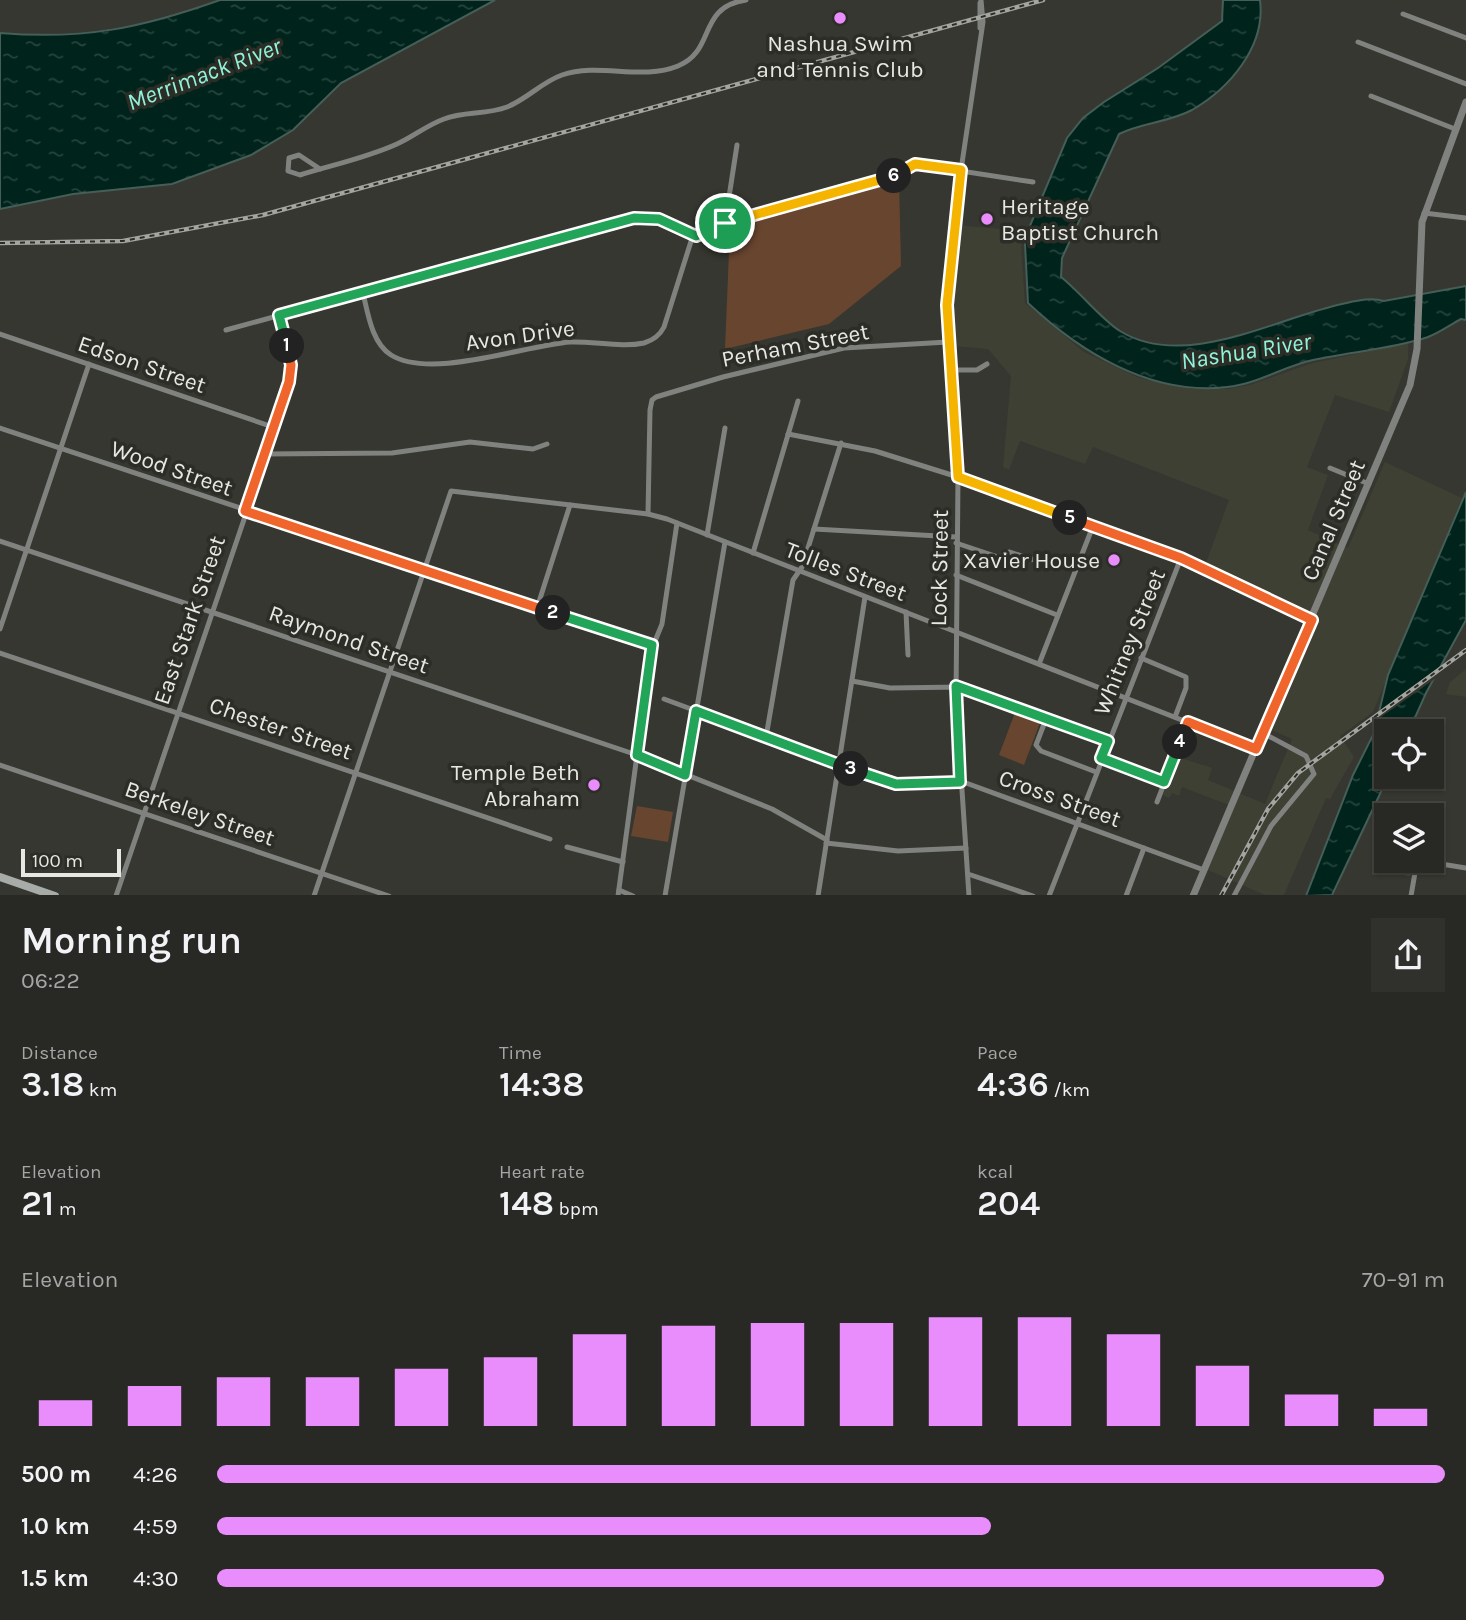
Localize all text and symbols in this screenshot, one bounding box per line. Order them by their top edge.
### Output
marker: Nashua Swim and Tennis Club [832,10,848,26]
place label: Nashua Swim and Tennis Club [756,30,924,83]
water label: Merrimack River [123,31,286,116]
pin: 6 [876,158,912,194]
text: 6 [888,164,899,186]
pin [695,193,755,253]
place label: Heritage Baptist Church [1001,193,1159,246]
icon: arrive [706,204,744,242]
marker: Heritage Baptist Church [979,211,995,227]
street label: Avon Drive [464,314,576,357]
street label: Perham Street [719,318,871,373]
water label: Nashua River [1179,327,1314,375]
pin: 1 [270,328,304,364]
street label: Edson Street [74,330,210,399]
text: 1 [283,334,290,356]
street label: Wood Street [107,435,237,502]
street label: Canal Street [1296,456,1371,585]
pin: 5 [1052,500,1088,536]
text: 5 [1064,506,1075,528]
street label: Lock Street [925,509,954,627]
street label: East Stark Street [148,532,231,708]
street label: Tolles Street [781,536,911,607]
place label: Xavier House [963,547,1100,574]
marker: Xavier House [1106,552,1122,568]
street label: Whitney Street [1088,565,1171,719]
pin: 2 [536,596,570,630]
street label: Raymond Street [265,599,433,680]
text: 2 [547,601,558,623]
street label: Chester Street [206,691,356,766]
map controls [1374,719,1444,873]
button: locate [1374,719,1444,789]
pin: 4 [1162,724,1198,760]
text: 4 [1174,730,1185,752]
pin: 3 [834,752,868,786]
text: 3 [845,757,856,779]
place label: Temple Beth Abraham [451,759,580,812]
street label: Cross Street [995,764,1125,833]
street label: Berkeley Street [121,775,279,852]
marker: Temple Beth Abraham [586,777,602,793]
button: layers [1374,803,1444,873]
scale bar [21,846,121,878]
text: 100 m [32,850,83,872]
text: Morning run [21,918,242,963]
button: share [1371,918,1445,992]
text: 06:22 [21,967,80,994]
text: Distance [21,1042,98,1064]
text: Time [499,1042,542,1064]
text: Pace [977,1042,1018,1064]
text: 3.18 [21,1064,84,1105]
text: 14:38 [499,1064,585,1105]
text: 4:36 [977,1064,1049,1105]
text: km [84,1079,117,1101]
text: /km [1049,1079,1090,1101]
text: Elevation [21,1161,101,1183]
text: Heart rate [499,1161,585,1183]
text: kcal [977,1161,1013,1183]
text: 21 [21,1183,54,1224]
text: 148 [499,1183,554,1224]
text: 204 [977,1183,1040,1224]
text: m [54,1198,76,1220]
text: bpm [554,1198,599,1220]
text: Elevation [21,1266,118,1293]
text: 70–91 m [1362,1266,1445,1293]
text: 500 m [21,1461,91,1488]
text: 4:26 [133,1461,178,1488]
text: 1.0 km [21,1513,90,1540]
text: 4:59 [133,1513,177,1540]
text: 1.5 km [21,1565,89,1592]
text: 4:30 [133,1565,178,1592]

